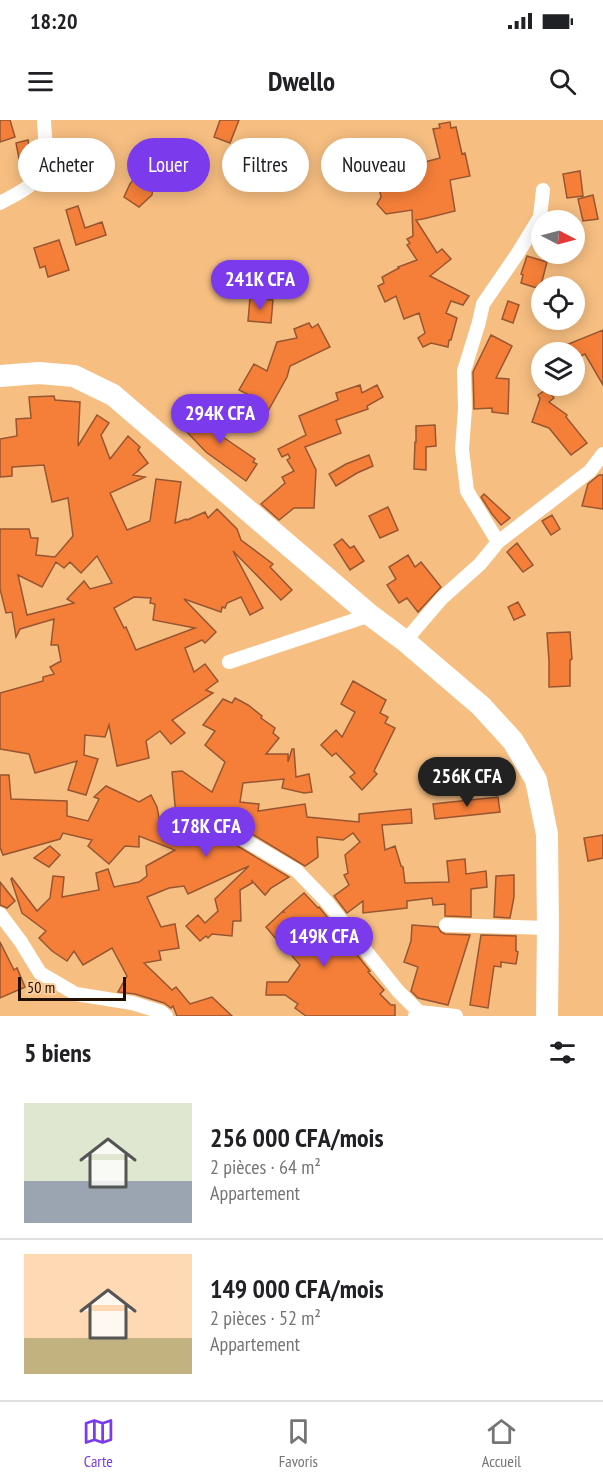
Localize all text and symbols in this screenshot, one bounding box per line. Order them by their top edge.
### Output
text: 18:20 [30,7,78,35]
text: Dwello [268,64,335,98]
icon: menu [24,65,57,98]
icon: search [546,65,579,98]
chip: Acheter [18,138,115,192]
chip: Louer [127,138,210,192]
chip: Filtres [222,138,309,192]
chip: Nouveau [321,138,427,192]
north arrow [531,210,585,264]
map controls [531,210,585,396]
pin: 241K CFA [198,260,322,311]
text: 241K CFA [225,266,295,292]
button: locate [531,276,585,330]
button: layers [531,342,585,396]
pin: 294K CFA [158,394,282,445]
text: 294K CFA [185,400,255,426]
pin: 256K CFA [405,757,529,808]
text: 256K CFA [432,763,502,789]
pin: 178K CFA [144,807,268,858]
text: 178K CFA [171,813,241,839]
pin: 149K CFA [262,917,386,968]
text: 149K CFA [289,923,359,949]
scale bar [18,974,126,1002]
text: 50 m [27,977,55,997]
text: 5 biens [24,1036,91,1069]
icon: filters [546,1036,579,1069]
text: 256 000 CFA/mois [210,1121,384,1154]
icon: home [72,1127,144,1199]
text: 2 pièces · 64 m² [210,1154,321,1180]
text: Appartement [210,1180,300,1206]
text: 149 000 CFA/mois [210,1272,384,1305]
icon: home [72,1278,144,1350]
text: 2 pièces · 52 m² [210,1305,321,1331]
text: Appartement [210,1331,300,1357]
tab: Carte [82,1415,115,1471]
tab: Favoris [279,1415,318,1471]
tab: Accueil [482,1415,521,1471]

